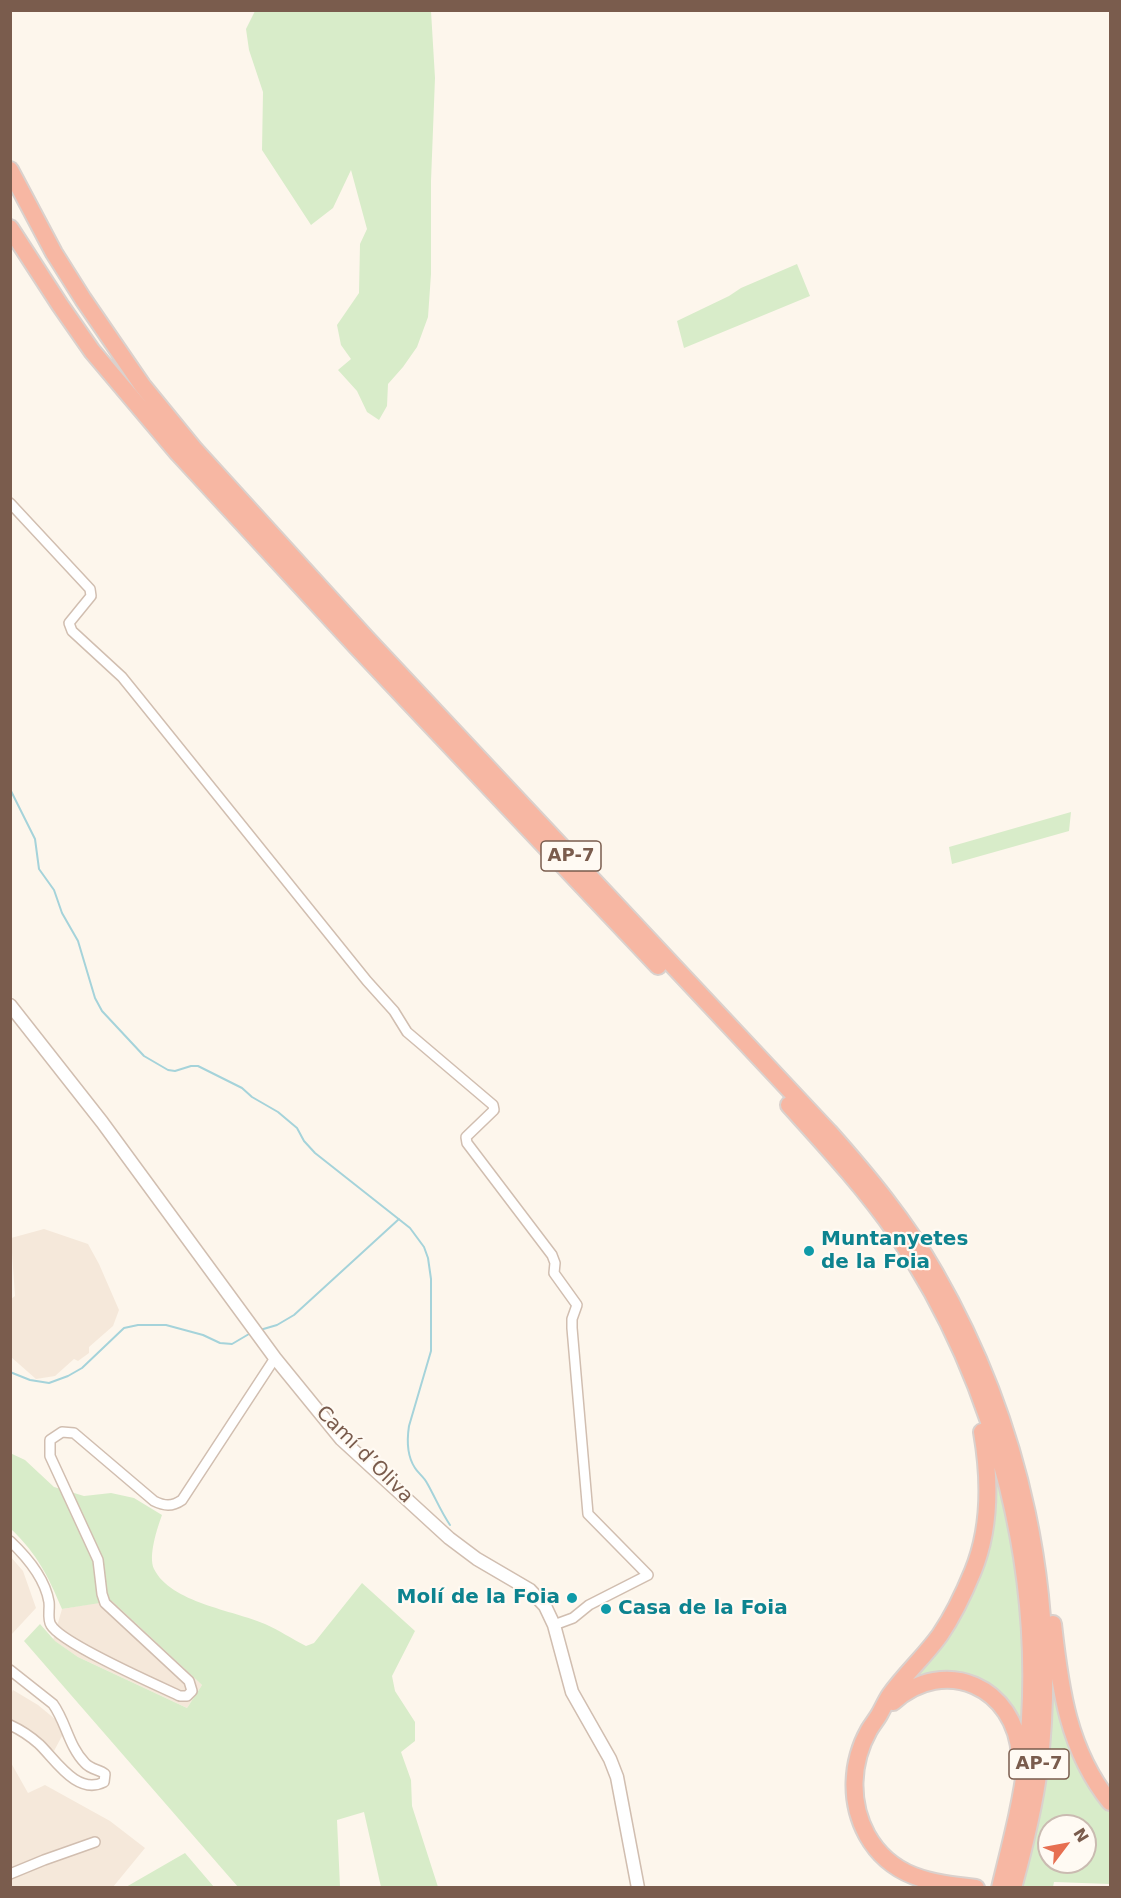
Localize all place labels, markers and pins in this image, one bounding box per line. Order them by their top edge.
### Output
place label: Muntanyetes de la Foia [821,1228,968,1275]
marker: Muntanyetes de la Foia [802,1244,816,1258]
place label: Molí de la Foia [397,1586,560,1610]
marker: Molí de la Foia [565,1591,579,1605]
place label: Casa de la Foia [618,1597,788,1621]
marker: Casa de la Foia [599,1602,613,1616]

